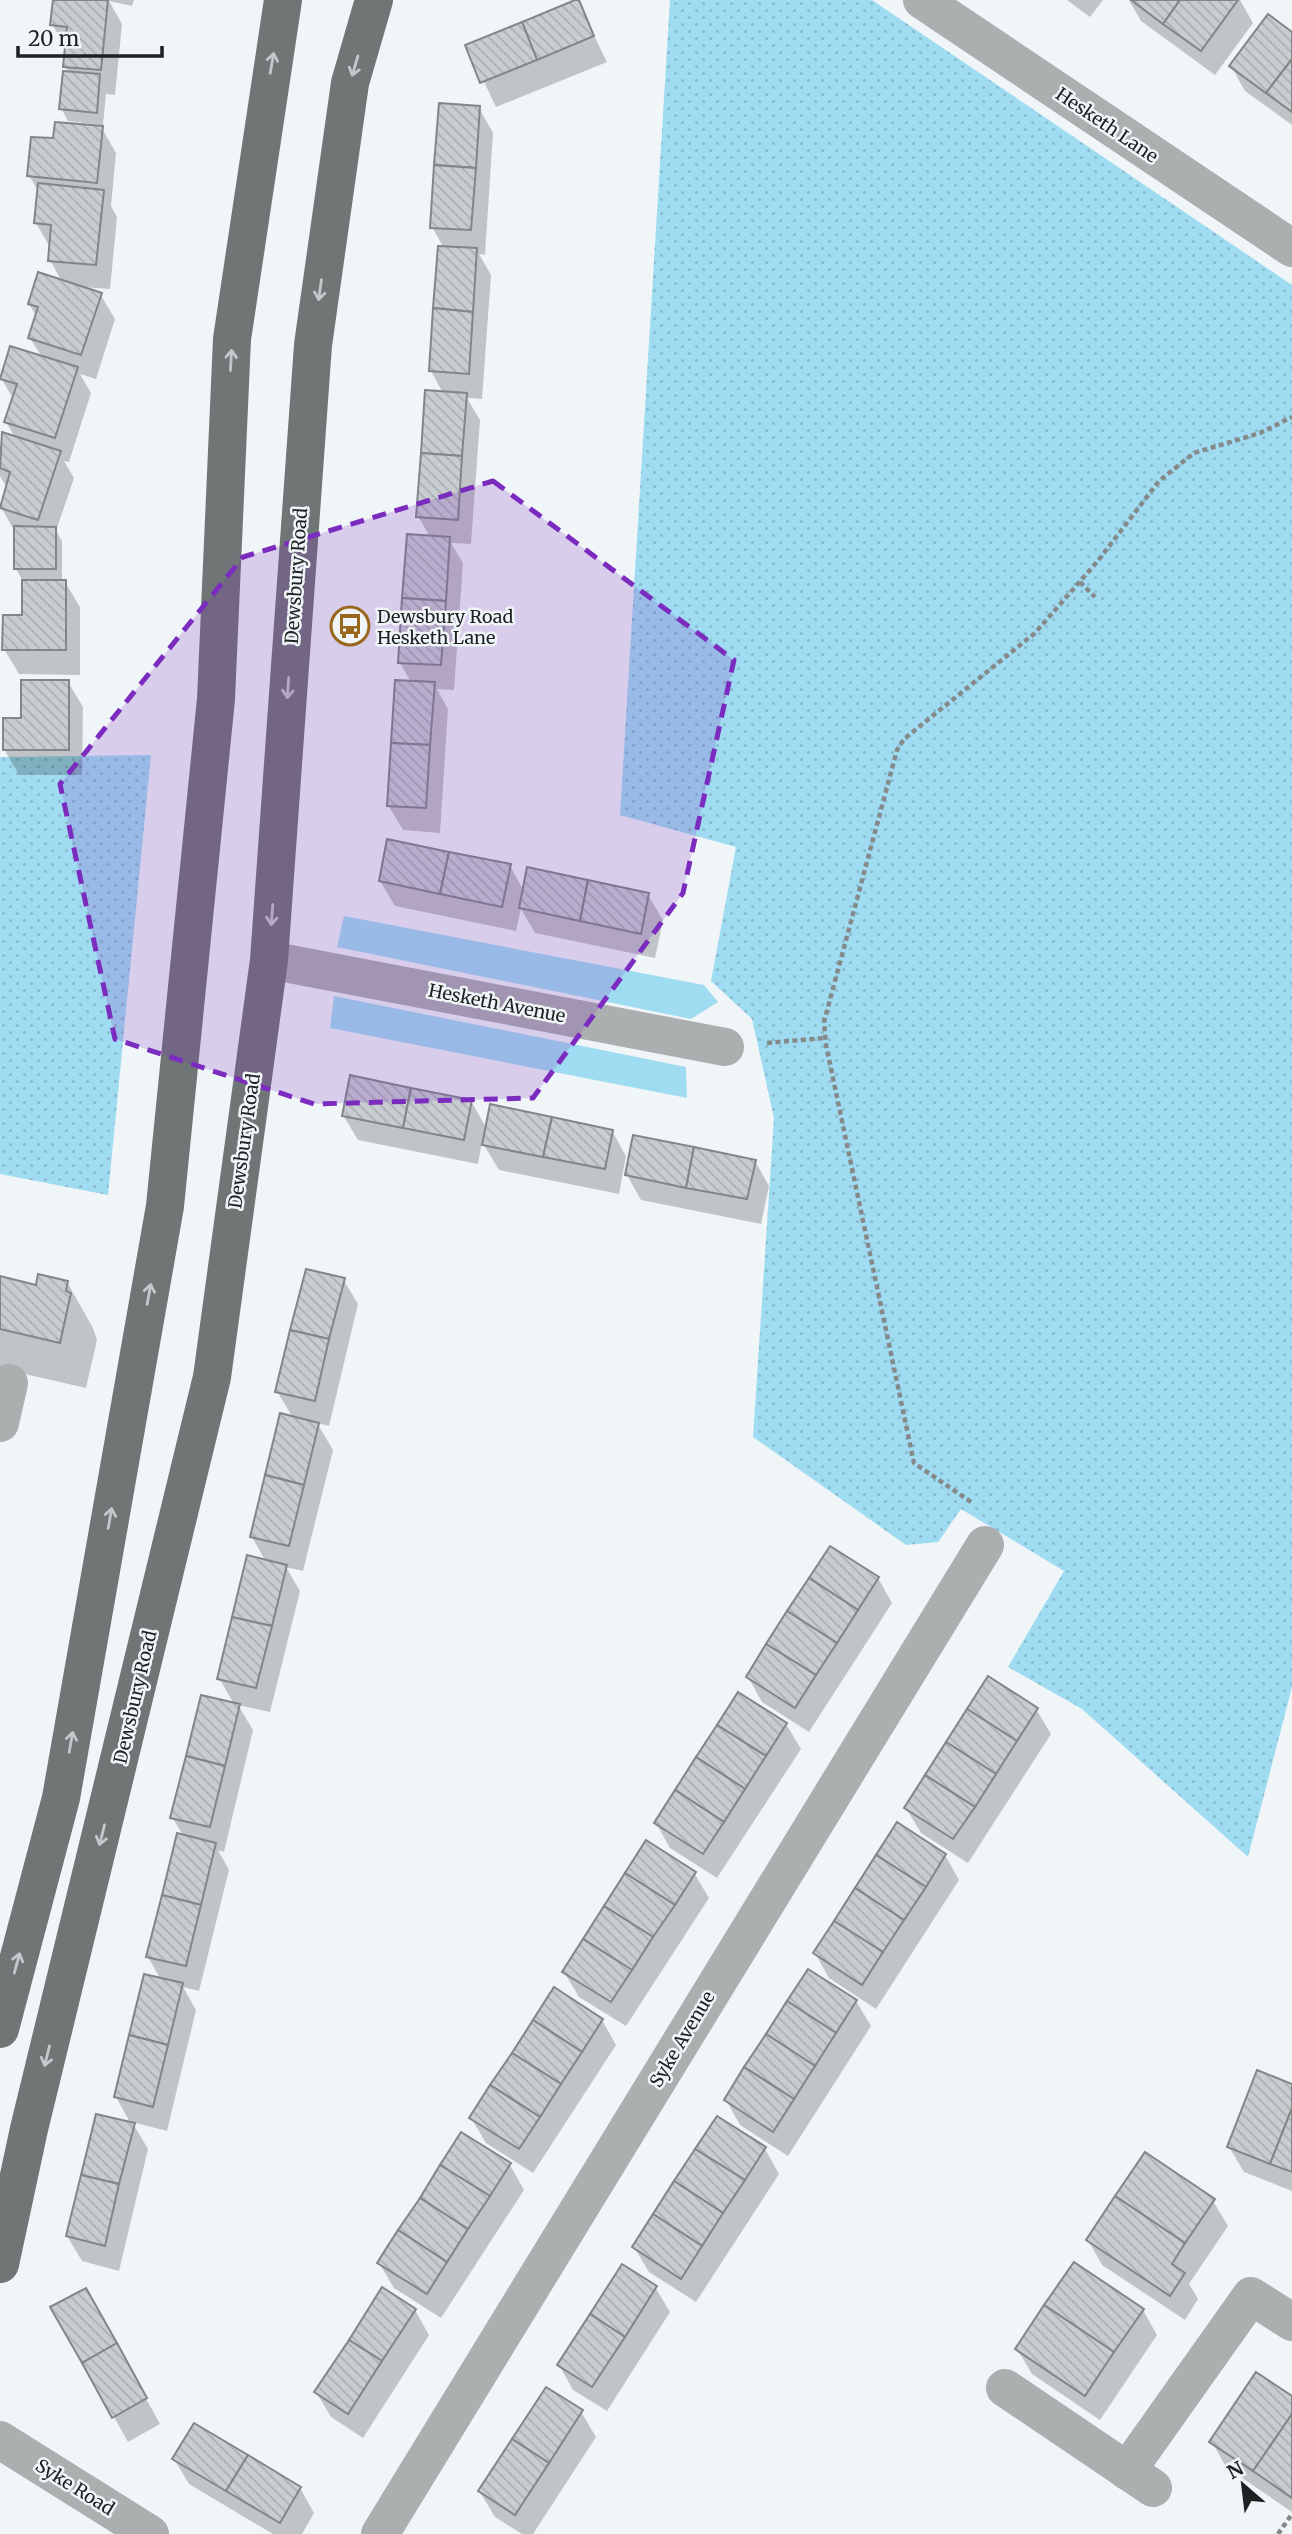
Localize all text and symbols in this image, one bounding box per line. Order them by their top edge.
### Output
scale bar [18,14,161,58]
text: 20 m [28,25,80,52]
one-way arrow [266,52,279,75]
one-way arrow [347,54,360,76]
street label: Hesketh Lane [1051,82,1163,168]
one-way arrow [314,278,327,301]
one-way arrow [225,350,238,372]
street label: Dewsbury Road [280,507,312,645]
bus stop icon: Dewsbury Road Hesketh Lane [329,605,371,647]
place label: Dewsbury Road Hesketh Lane [377,605,513,649]
one-way arrow [281,676,294,699]
one-way arrow [265,903,278,926]
street label: Hesketh Avenue [427,978,567,1028]
street label: Dewsbury Road [223,1072,265,1210]
one-way arrow [143,1283,156,1306]
one-way arrow [104,1507,117,1530]
street label: Dewsbury Road [108,1628,162,1766]
one-way arrow [64,1731,78,1754]
one-way arrow [95,1823,108,1846]
one-way arrow [11,1952,24,1975]
street label: Syke Avenue [644,1987,720,2091]
one-way arrow [40,2044,53,2067]
north arrow [1208,2450,1278,2520]
street label: Syke Road [31,2454,119,2520]
text: N [1223,2456,1247,2484]

